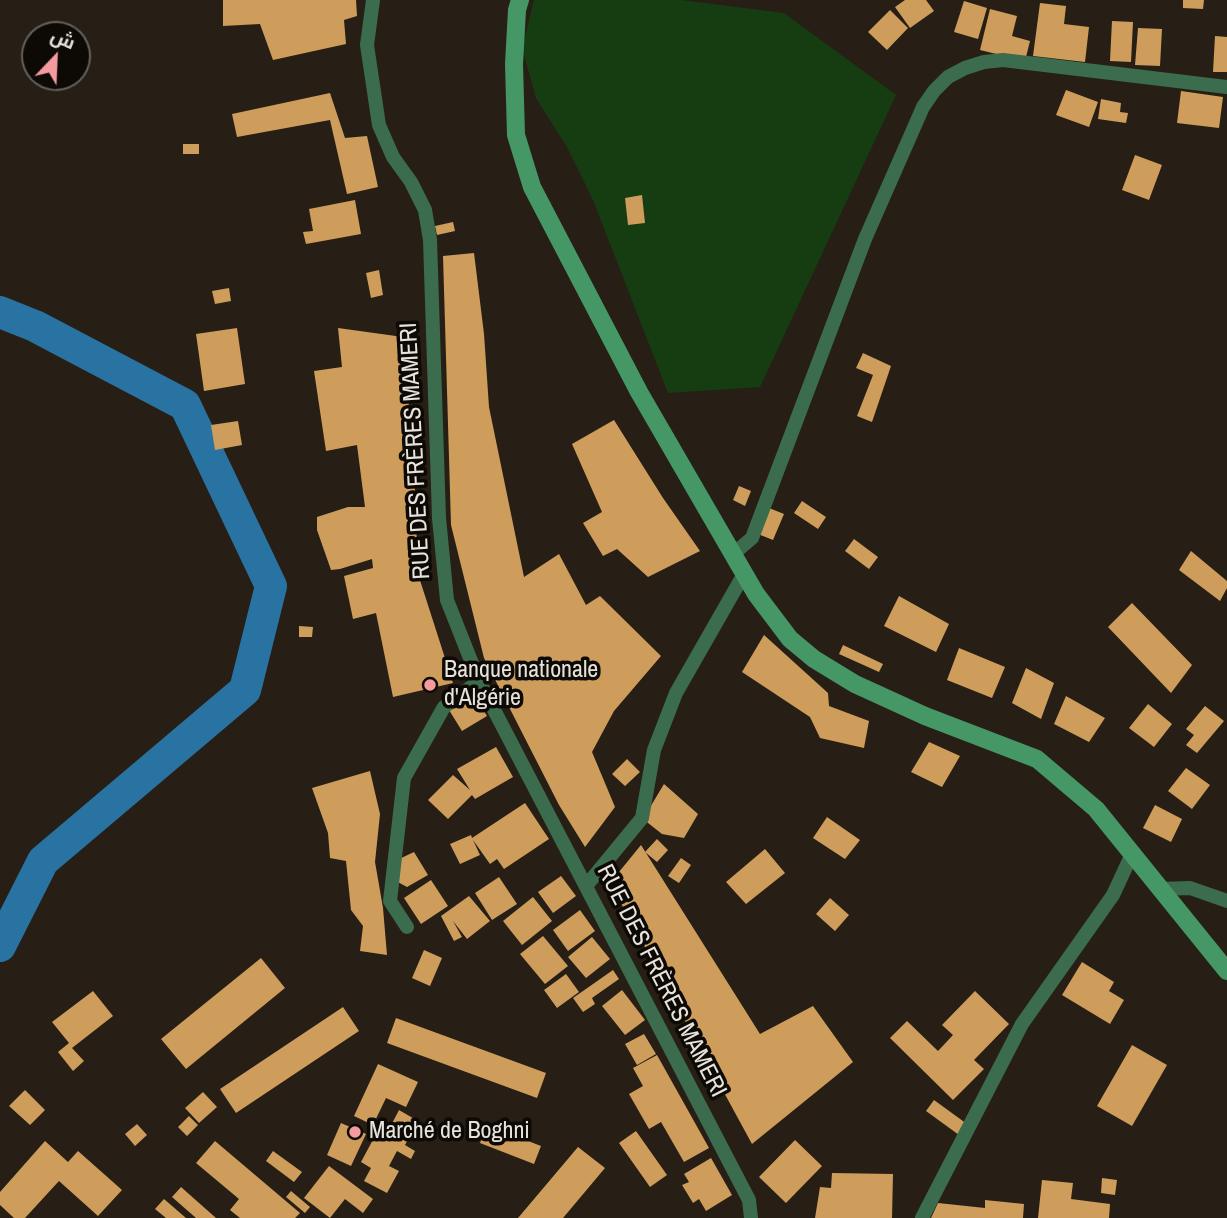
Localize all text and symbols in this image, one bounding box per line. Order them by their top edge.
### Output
north arrow [21,21,91,91]
text: ش [47,22,80,55]
street label: RUE DES FRÈRES MAMERI [395,322,437,580]
place label: Banque nationale d'Algérie [444,657,598,713]
marker: Banque nationale d'Algérie [422,677,438,693]
street label: RUE DES FRÈRES MAMERI [590,860,732,1102]
place label: Marché de Boghni [369,1118,530,1146]
marker: Marché de Boghni [347,1124,363,1140]

